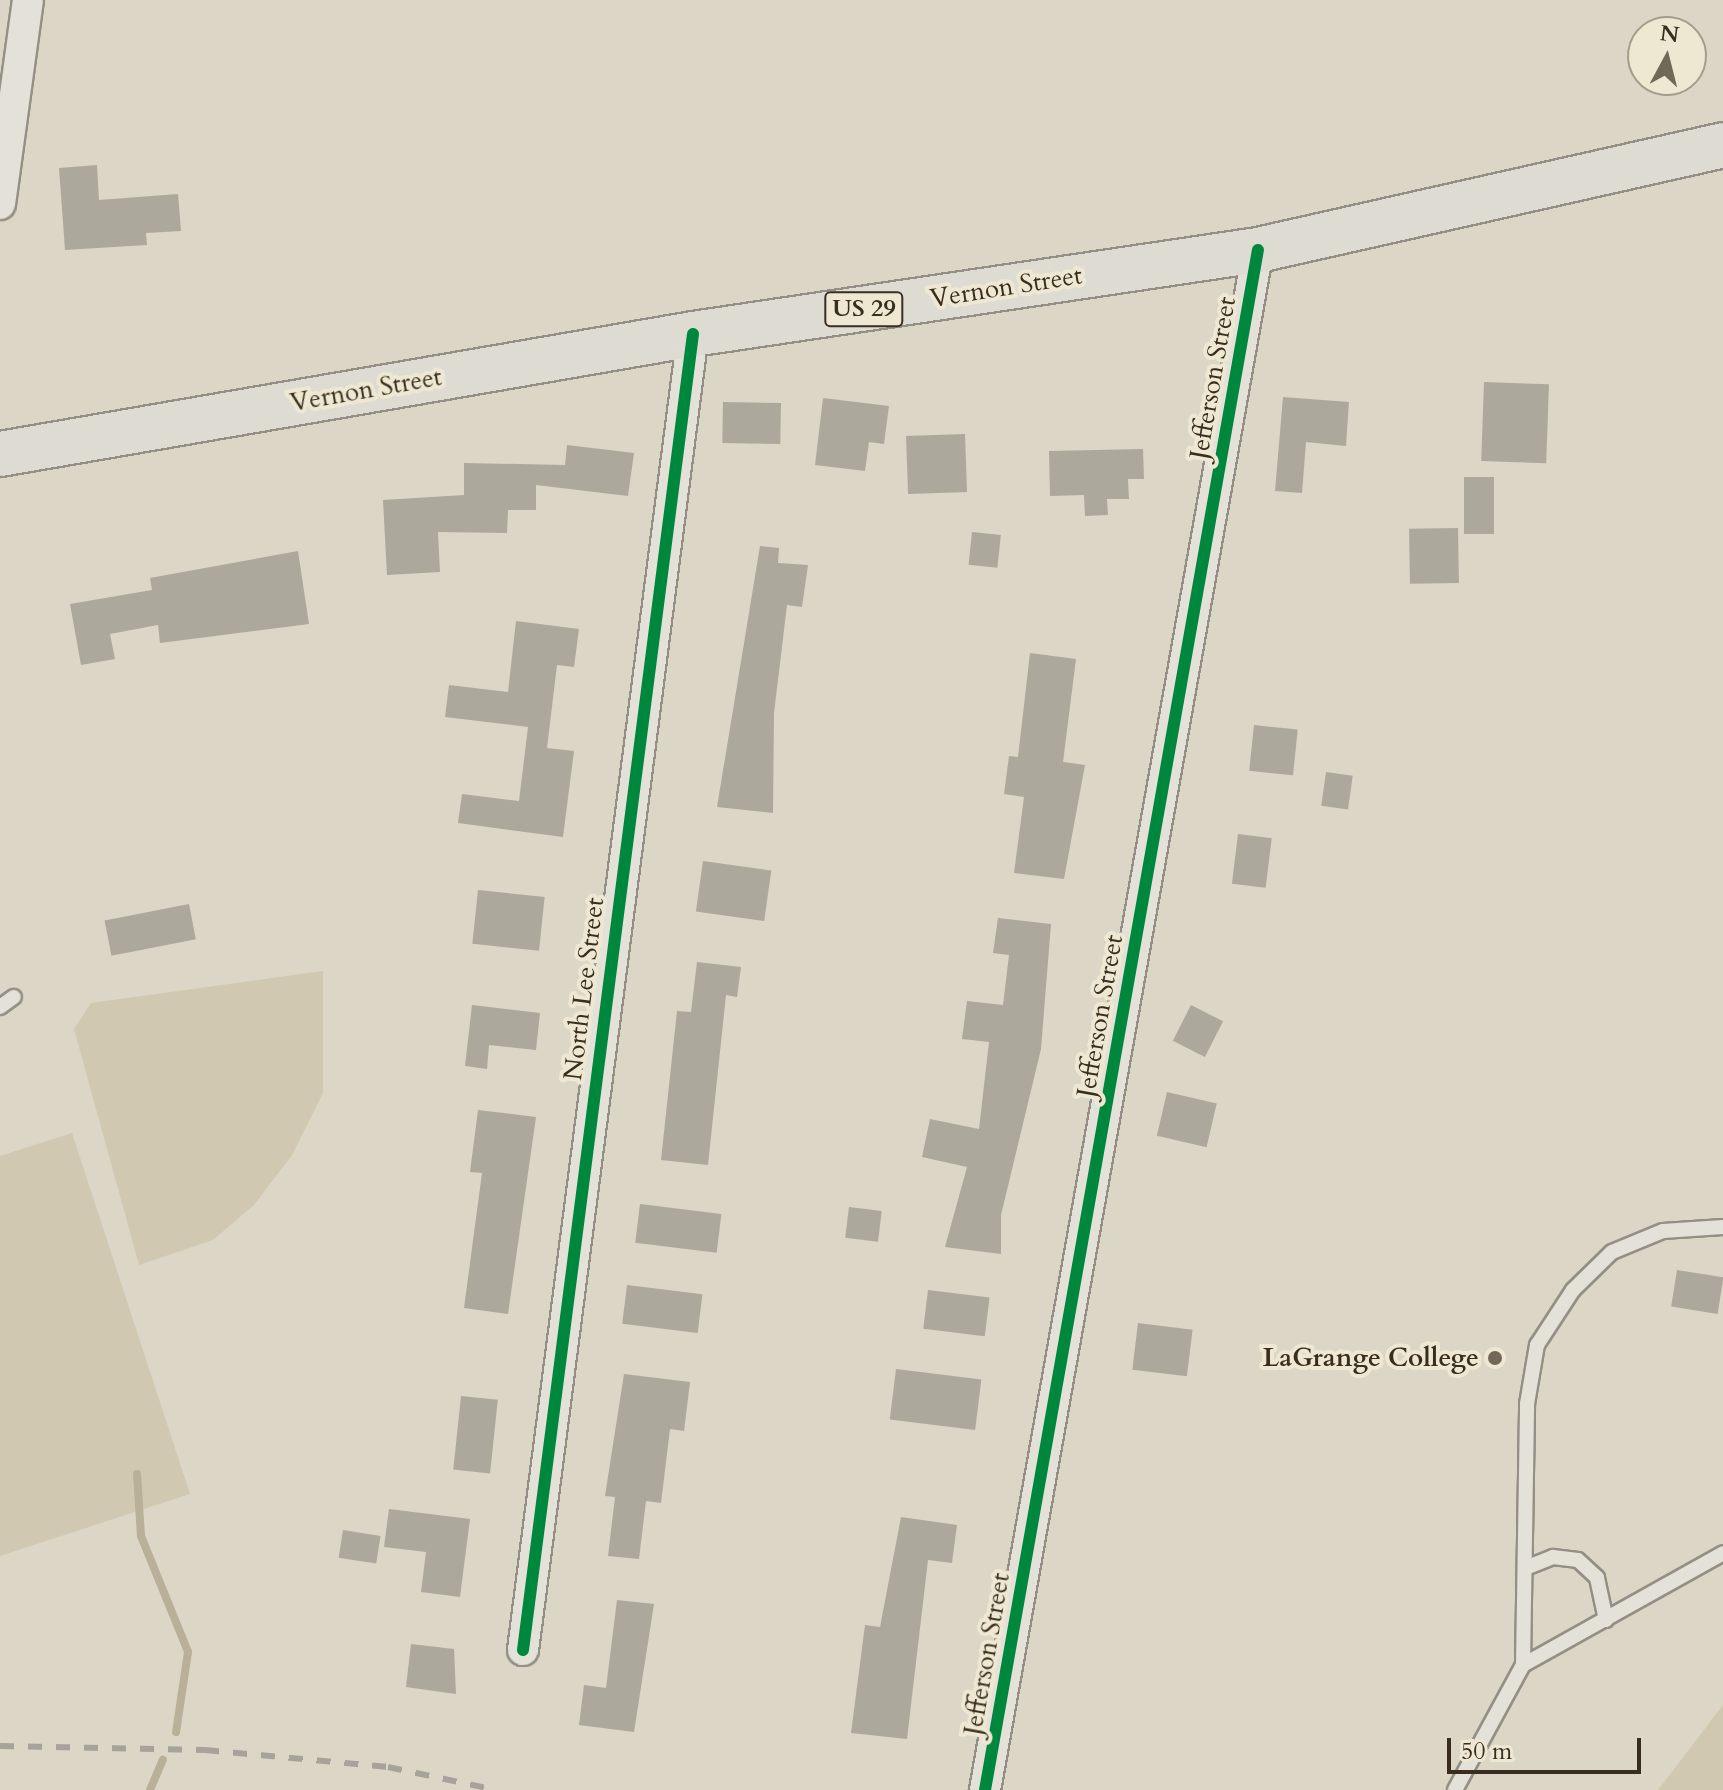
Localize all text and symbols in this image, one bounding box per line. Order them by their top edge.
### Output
north arrow [1627,16,1707,96]
text: N [1658,18,1681,50]
street label: Vernon Street [928,260,1084,314]
road number: US 29 [824,289,904,329]
street label: Jefferson Street [1183,294,1243,462]
street label: Vernon Street [288,361,444,419]
street label: North Lee Street [557,896,611,1082]
street label: Jefferson Street [1070,932,1130,1100]
place label: LaGrange College [1263,1342,1479,1374]
marker: LaGrange College [1486,1349,1504,1367]
street label: Jefferson Street [957,1570,1017,1738]
scale bar [1451,1722,1645,1772]
text: 50 m [1461,1735,1512,1768]

